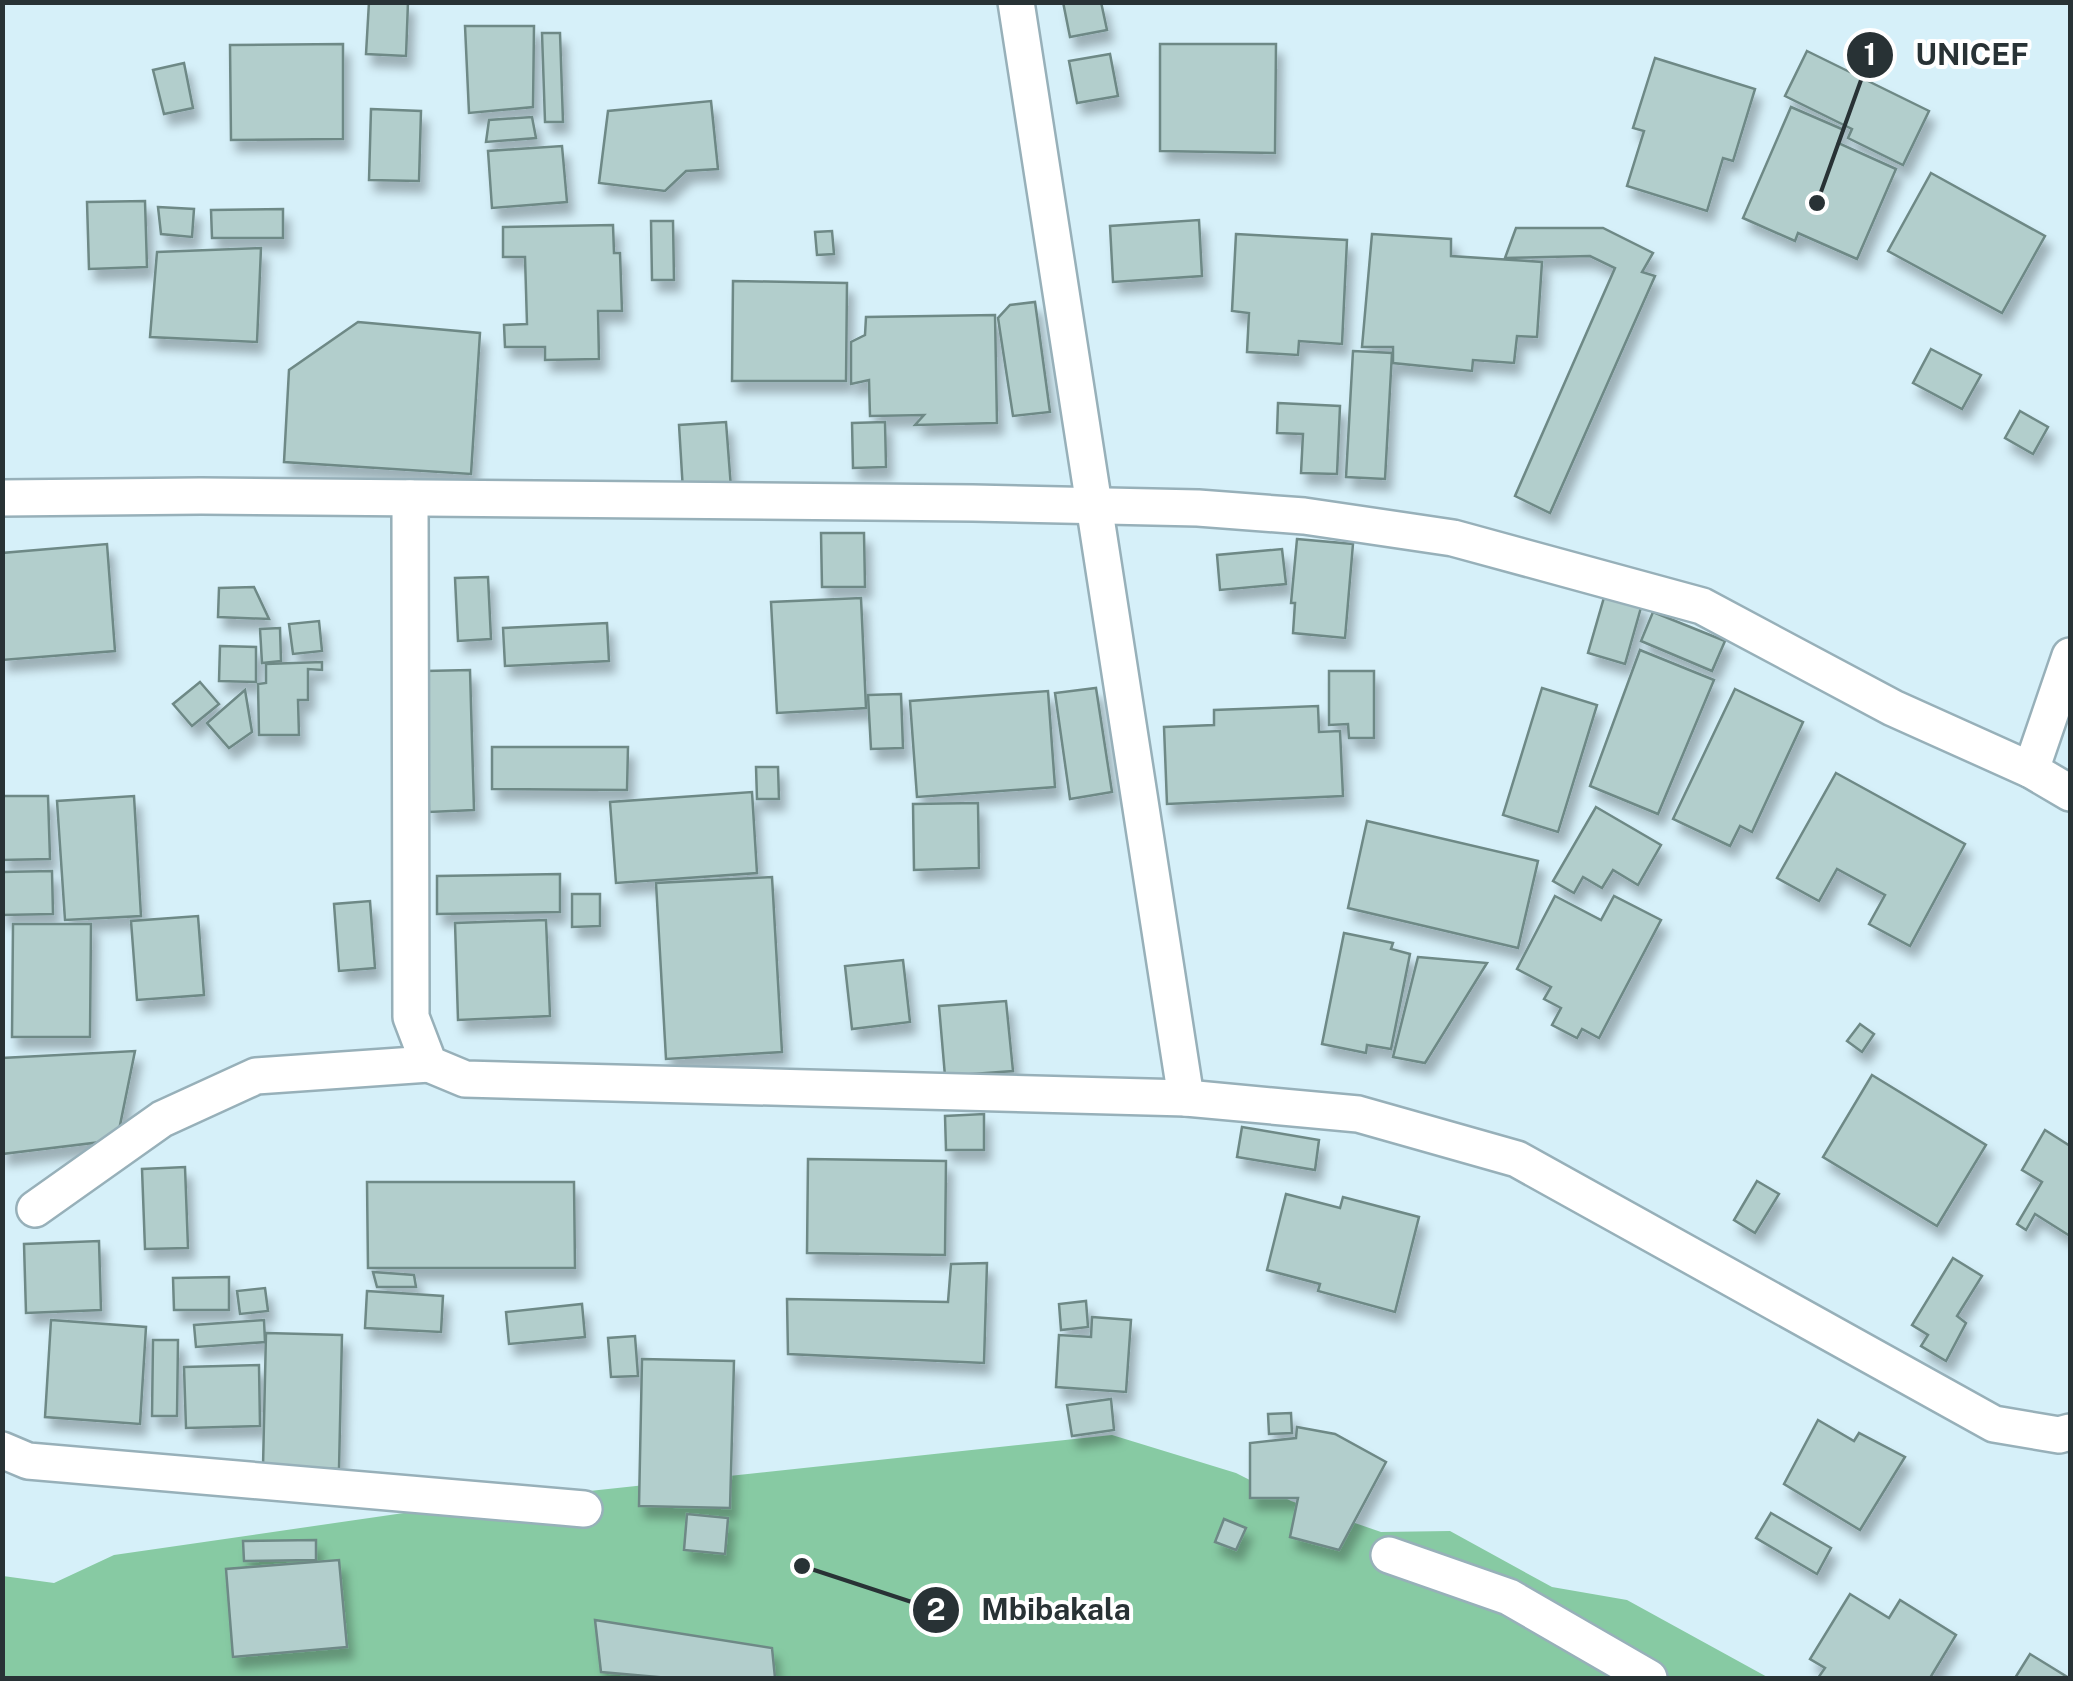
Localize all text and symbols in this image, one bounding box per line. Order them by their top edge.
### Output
callout: UNICEF [1845,25,2048,85]
text: 1 [1864,36,1876,72]
text: UNICEF [1915,36,2029,72]
callout: Mbibakala [911,1580,1151,1640]
text: 2 [926,1591,946,1627]
text: Mbibakala [981,1591,1131,1627]

